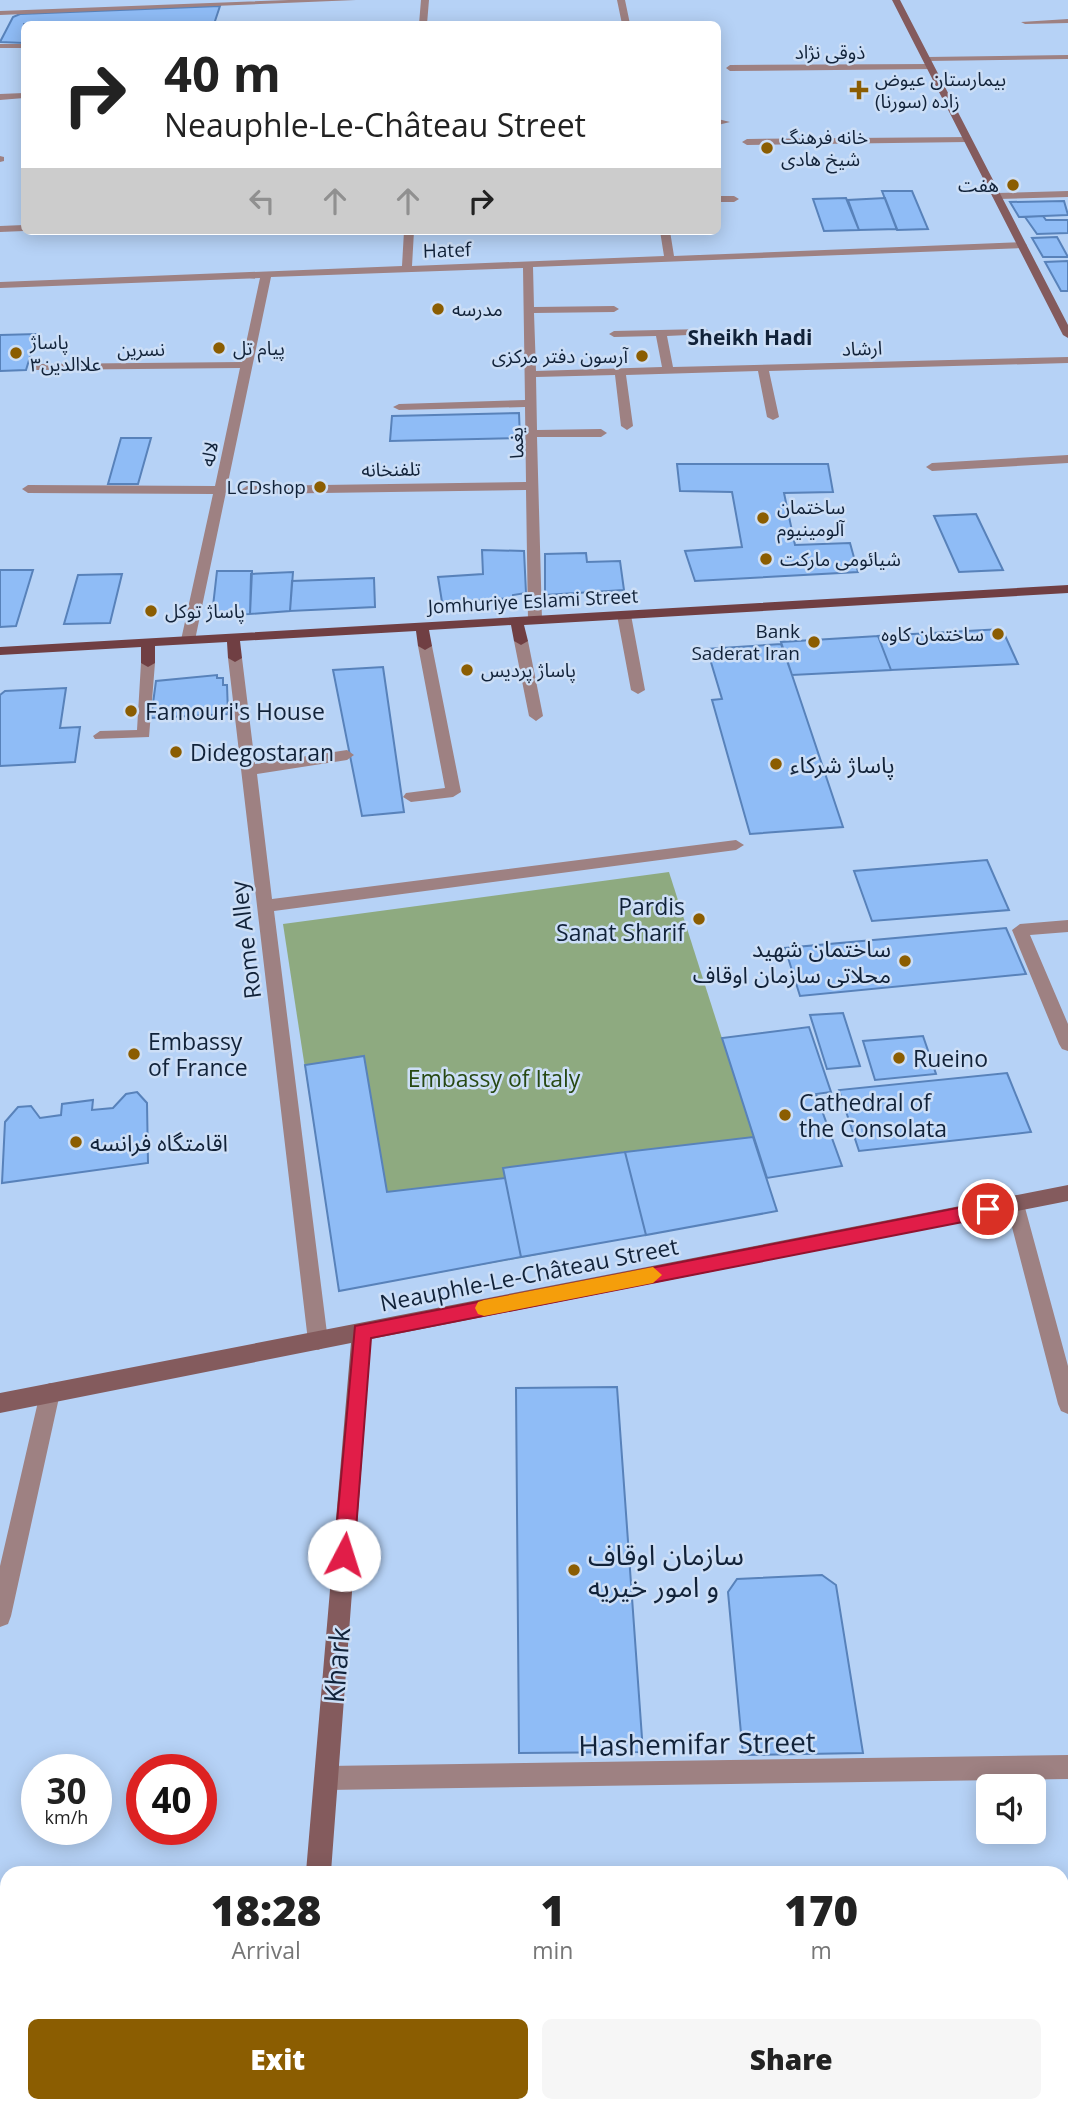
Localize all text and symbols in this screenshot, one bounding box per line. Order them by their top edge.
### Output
street label: ذوقی نژاد [795,39,865,65]
text: 40 m [164,40,281,106]
icon: right [49,49,140,140]
place label: بیمارستان عیوض زاده (سورنا) [875,66,1006,114]
marker: بیمارستان عیوض زاده (سورنا) [849,80,869,100]
text: Neauphle-Le-Château Street [164,103,586,146]
place label: خانه فرهنگ شیخ هادی [781,124,868,174]
marker: خانه فرهنگ شیخ هادی [759,140,775,156]
place label: هفت [958,172,999,198]
marker: هفت [1005,177,1021,193]
icon: left [243,182,281,220]
icon: ahead [316,182,354,220]
icon: ahead [389,182,427,220]
icon: right [462,182,500,220]
street label: Hatef [422,236,473,264]
place label: مدرسه [452,296,503,322]
marker: مدرسه [430,301,446,317]
district label: Sheikh Hadi [688,323,812,351]
place label: پاساژ علاالدین۳ [29,329,101,377]
street label: ارشاد [841,334,883,362]
place label: پیام تل [233,335,285,363]
street label: نسرین [117,336,165,362]
marker: پیام تل [211,340,227,356]
place label: آرسون دفتر مرکزی [492,343,629,369]
marker: پاساژ علاالدین۳ [8,345,24,361]
marker: آرسون دفتر مرکزی [634,348,650,364]
street label: یغما [502,427,530,459]
street label: لاله [194,439,224,469]
street label: تلفنخانه [361,455,421,483]
place label: LCDshop [227,474,306,500]
marker: LCDshop [312,479,328,495]
place label: ساختمان آلومینیوم [777,494,846,544]
marker: ساختمان آلومینیوم [755,510,771,526]
place label: شیائومی مارکت [780,546,901,572]
marker: شیائومی مارکت [758,551,774,567]
street label: Jomhuriye Eslami Street [425,582,639,620]
place label: پاساژ توکل [165,598,245,624]
marker: پاساژ توکل [143,603,159,619]
place label: Bank Saderat Iran [691,618,800,666]
place label: ساختمان کاوه [881,621,984,647]
marker: ساختمان کاوه [990,626,1006,642]
marker: Bank Saderat Iran [806,634,822,650]
place label: پاساژ پردیس [481,657,576,683]
marker: پاساژ پردیس [459,662,475,678]
place label: Famouri's House [145,695,325,727]
marker: Famouri's House [123,703,139,719]
place label: Didegostaran [190,736,334,768]
marker: Didegostaran [168,744,184,760]
place label: پاساژ شرکاء [790,748,895,780]
marker: پاساژ شرکاء [768,756,784,772]
street label: Rome Alley [222,879,268,1001]
place label: Pardis Sanat Sharif [556,890,686,948]
marker: Pardis Sanat Sharif [691,911,707,927]
place label: ساختمان شهید محلاتی سازمان اوقاف [693,932,891,990]
marker: ساختمان شهید محلاتی سازمان اوقاف [897,953,913,969]
place label: Embassy of France [148,1025,248,1083]
place label: Rueino [913,1042,988,1074]
marker: Embassy of France [126,1046,142,1062]
marker: Rueino [891,1050,907,1066]
park label: Embassy of Italy [408,1062,581,1094]
place label: Cathedral of the Consolata [799,1086,947,1144]
marker: Cathedral of the Consolata [777,1107,793,1123]
place label: اقامتگاه فرانسه [90,1126,228,1158]
marker: اقامتگاه فرانسه [68,1134,84,1150]
pin [958,1179,1018,1239]
icon: arrive [969,1190,1007,1228]
street label: Neauphle-Le-Château Street [377,1229,681,1319]
position arrow [307,1518,381,1592]
place label: سازمان اوقاف و امور خيريه [588,1535,744,1605]
marker: سازمان اوقاف و امور خيريه [566,1562,582,1578]
street label: Khark [314,1625,358,1705]
street label: Hashemifar Street [578,1722,816,1764]
speed limit sign: 40 [126,1754,217,1845]
text: 30 [46,1767,87,1814]
map controls [976,1774,1046,1844]
button: sound [976,1774,1046,1844]
text: km/h [45,1805,88,1829]
text: 18:28 [211,1881,321,1938]
text: 1 [541,1881,565,1938]
text: 170 [784,1881,858,1938]
text: Arrival [232,1934,301,1966]
text: min [532,1934,573,1966]
text: m [811,1934,832,1966]
button: Exit [28,2019,528,2099]
button: Share [542,2019,1041,2099]

